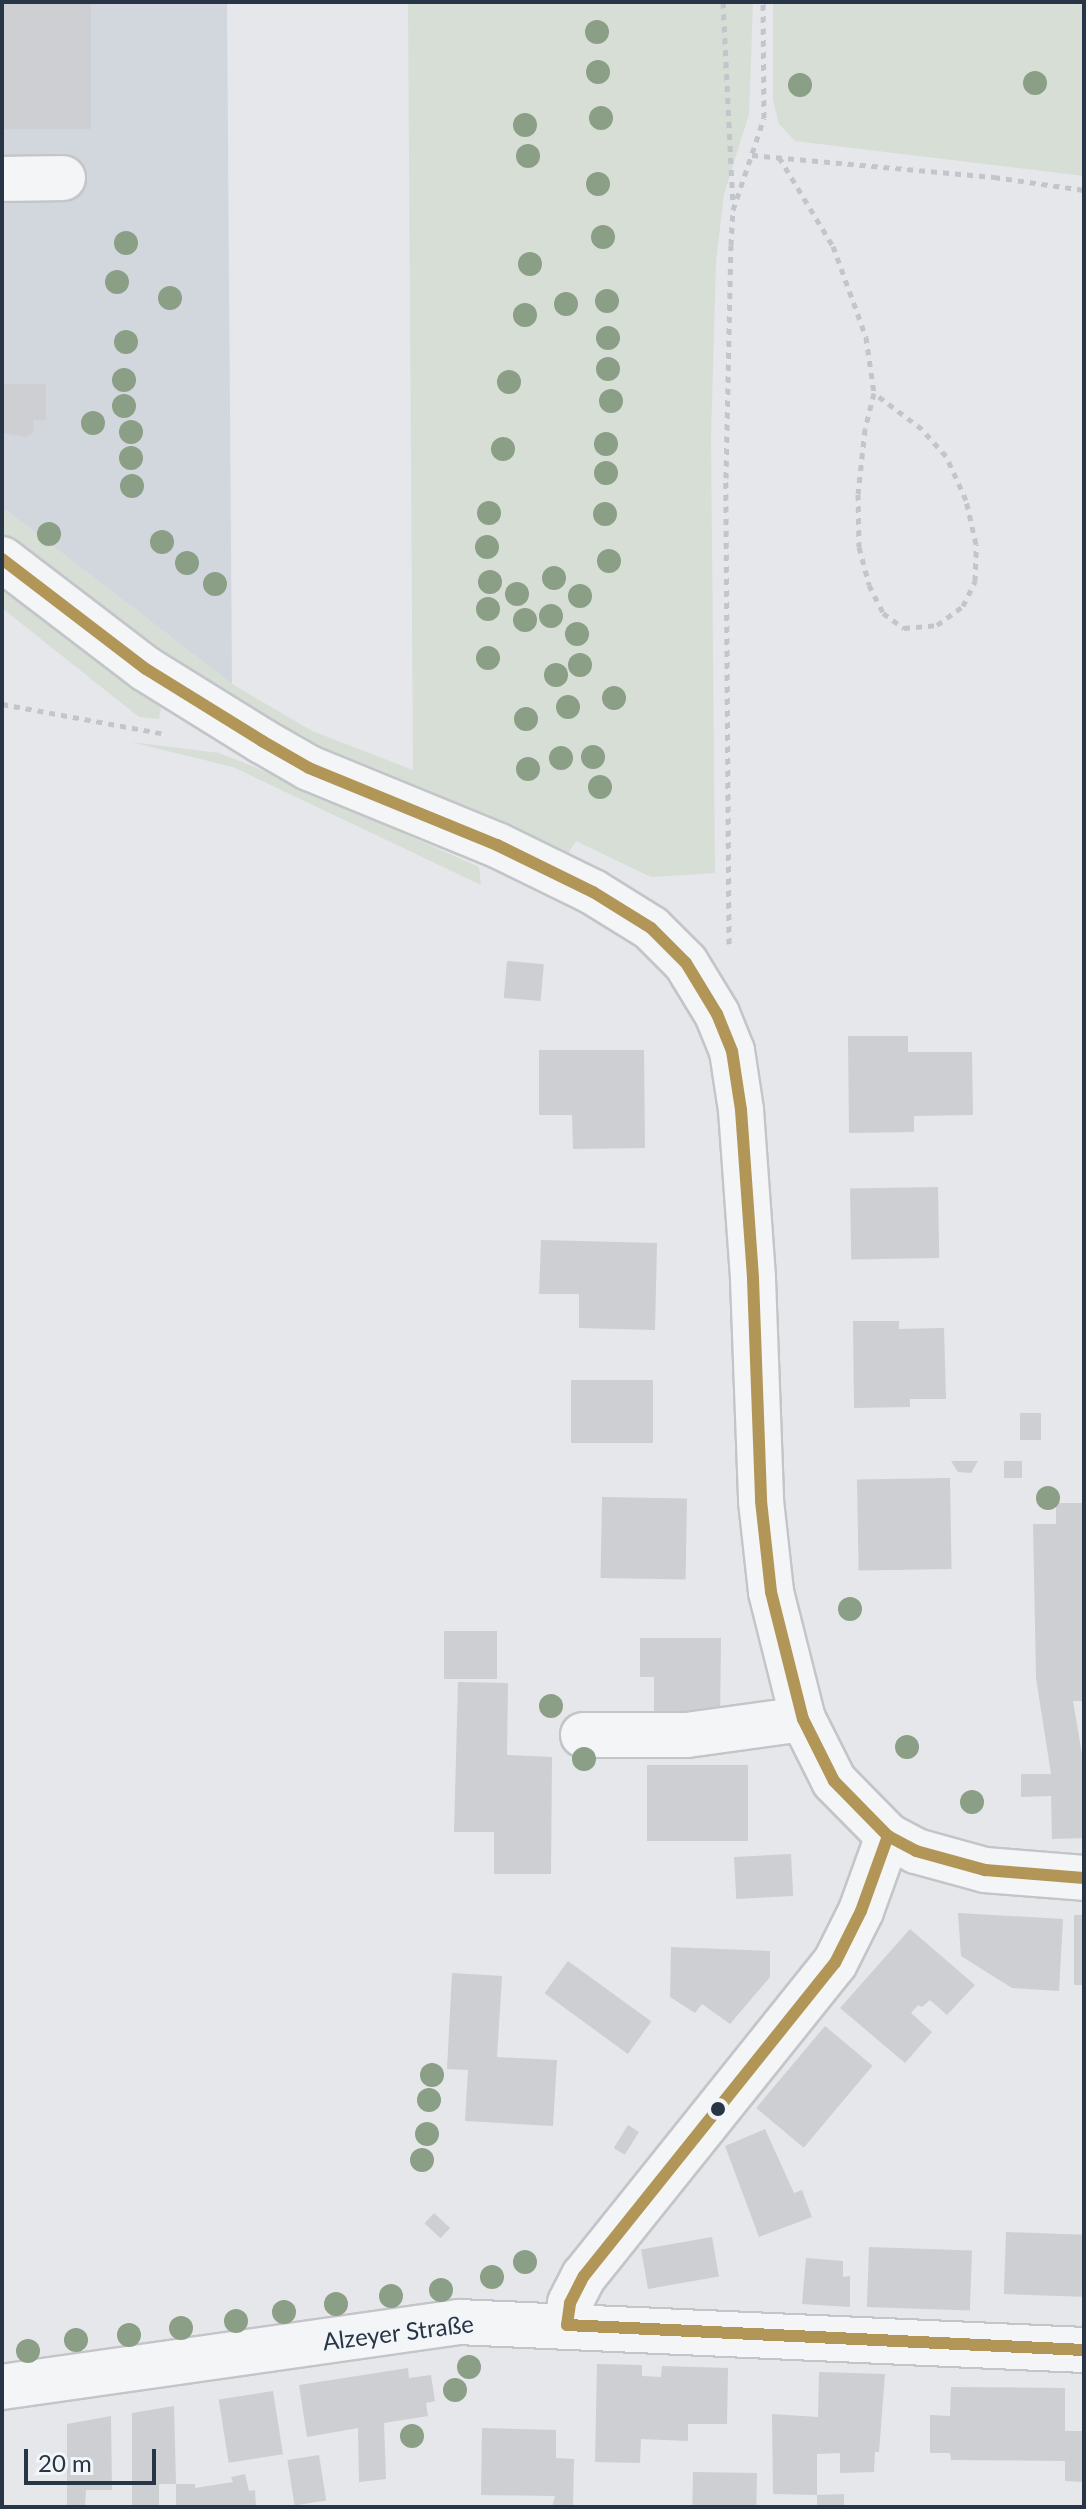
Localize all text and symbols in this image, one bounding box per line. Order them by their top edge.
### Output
unlabelled marker [710,2101,726,2117]
street label: Alzeyer Straße [321,2308,475,2356]
scale bar [28,2433,160,2483]
text: 20 m [38,2448,92,2477]

